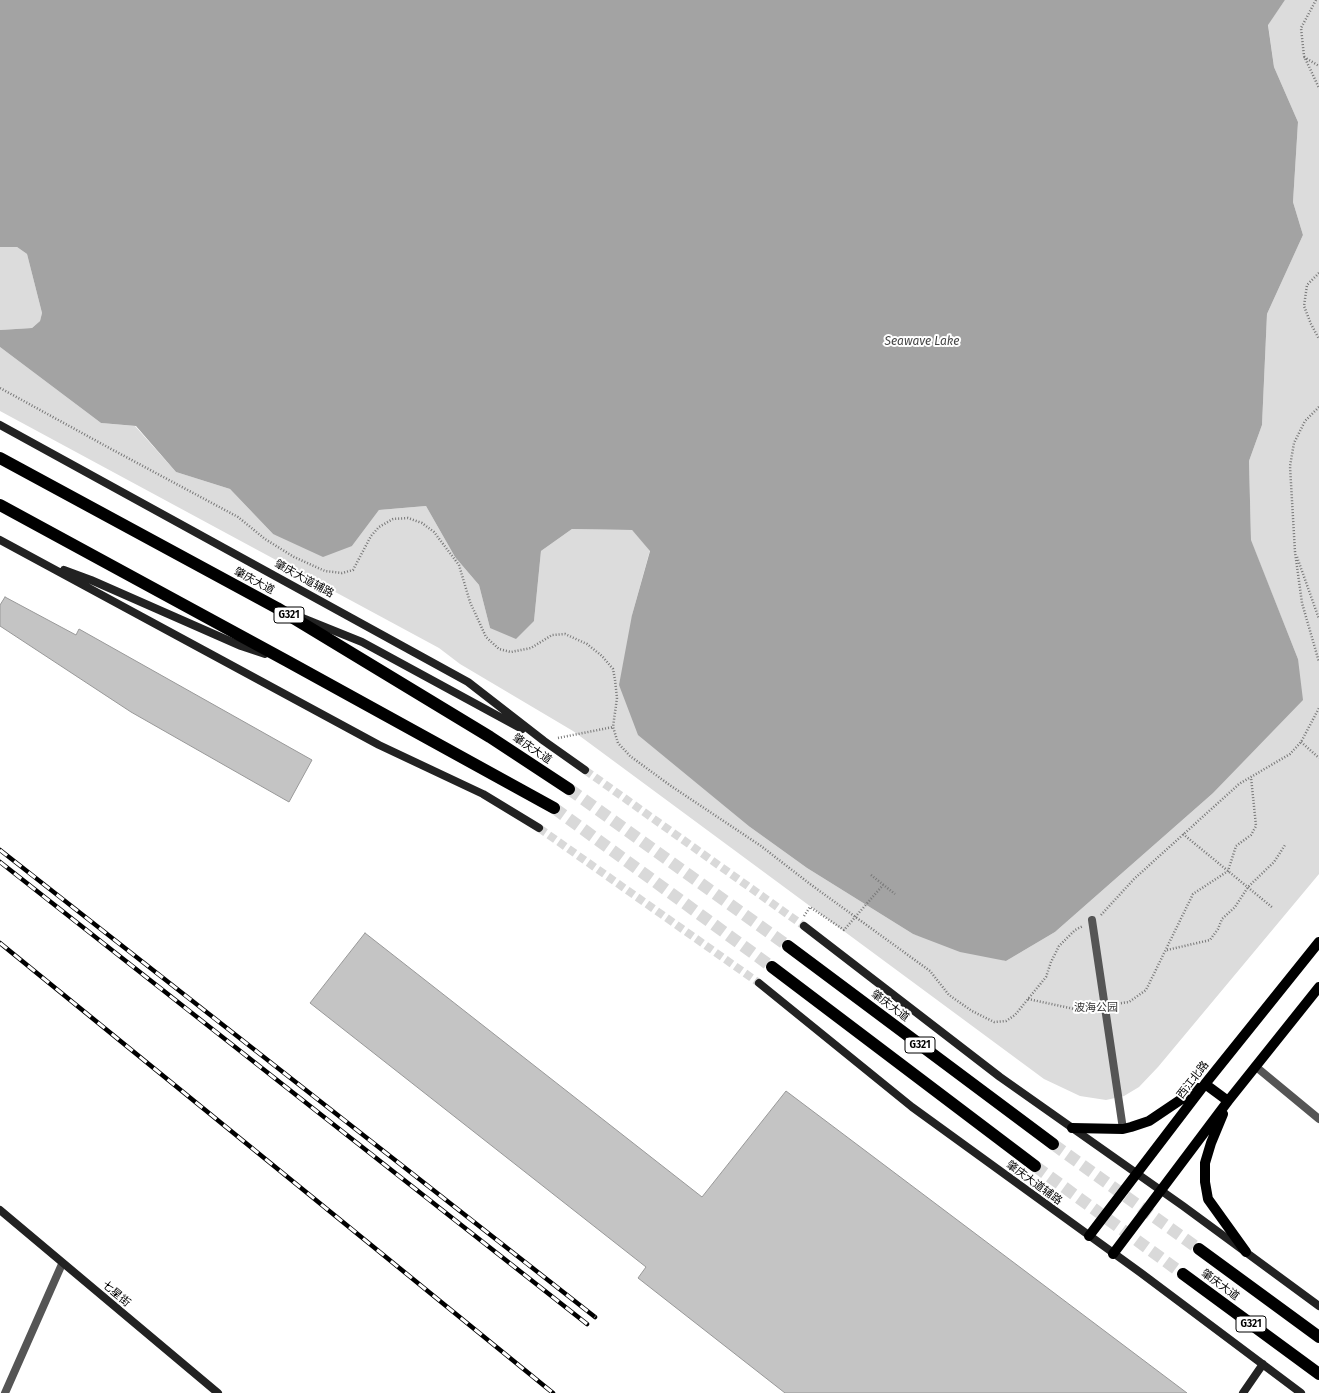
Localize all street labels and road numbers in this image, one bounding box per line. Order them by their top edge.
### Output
street label: 肇庆大道辅路 [272,557,336,601]
street label: 肇庆大道 [231,565,277,597]
road number: G321 [274,607,304,623]
street label: 肇庆大道 [510,731,554,767]
street label: 肇庆大道 [868,987,912,1025]
road number: G321 [905,1037,935,1053]
street label: 西江北路 [1174,1059,1212,1101]
street label: 肇庆大道辅路 [1003,1158,1065,1208]
street label: 肇庆大道 [1198,1267,1242,1303]
street label: 七星街 [99,1278,133,1310]
road number: G321 [1236,1316,1266,1332]

